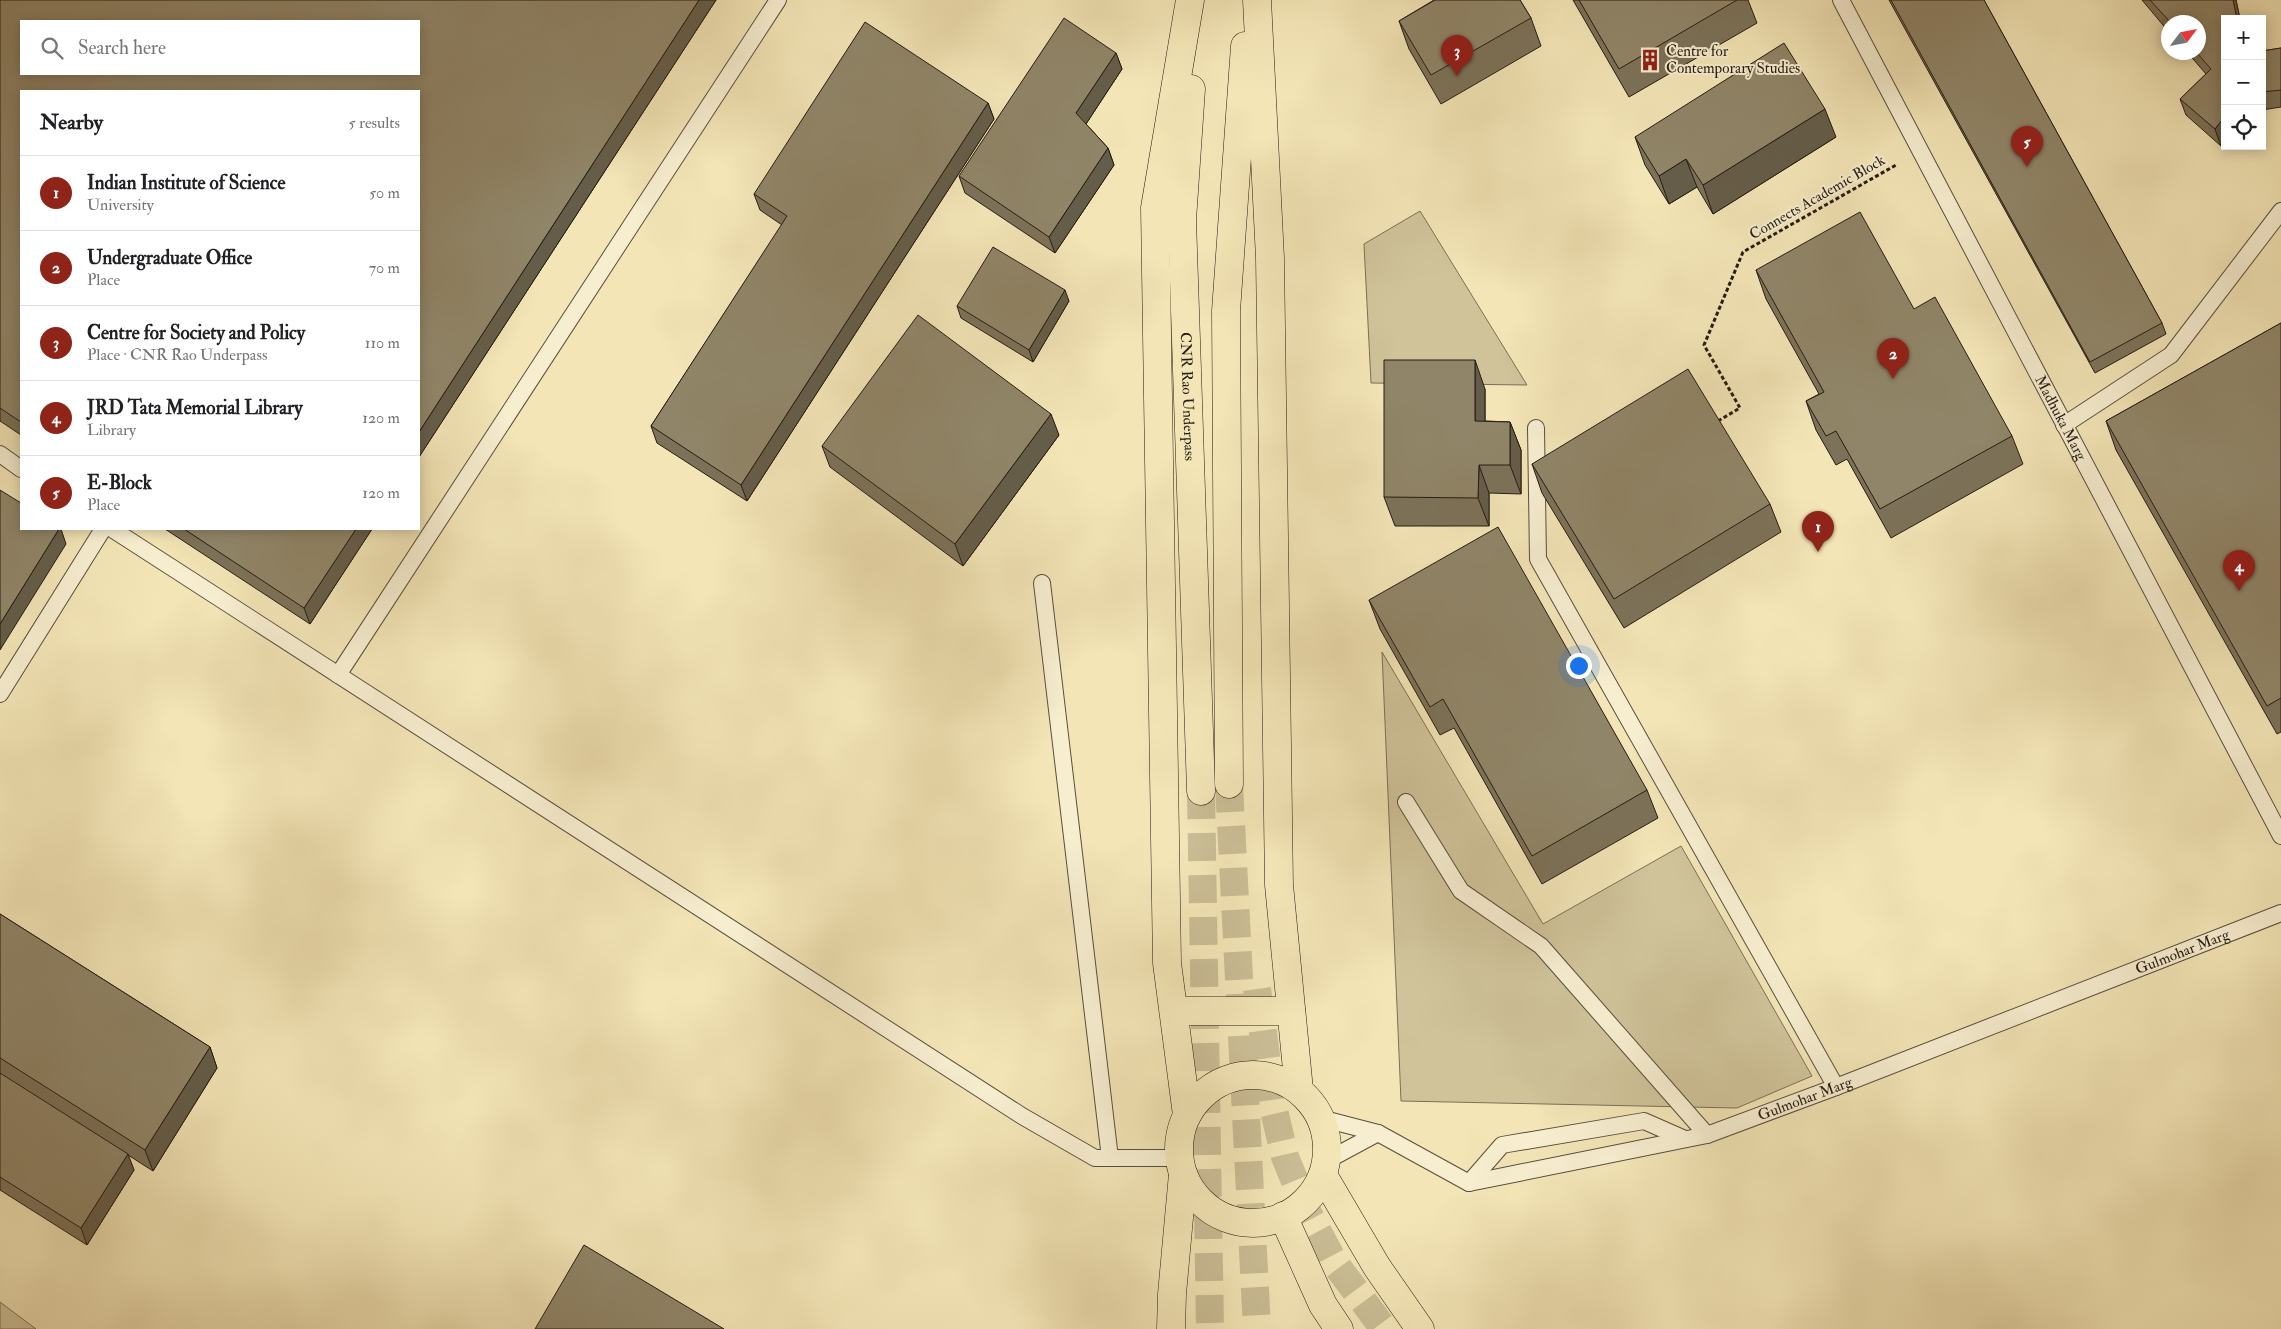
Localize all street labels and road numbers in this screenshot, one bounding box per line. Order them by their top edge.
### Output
street label: Connects Academic Block [1746,151,1888,244]
street label: CNR Rao Underpass [1176,332,1199,461]
street label: Madhuka Marg [2030,372,2091,464]
street label: Gulmohar Marg [2133,925,2233,979]
street label: Gulmohar Marg [1755,1072,1856,1125]

